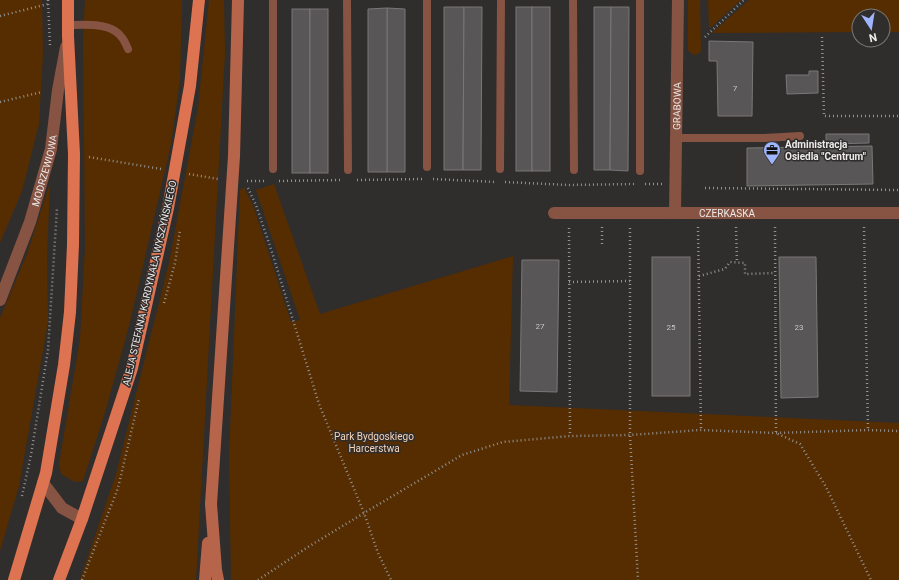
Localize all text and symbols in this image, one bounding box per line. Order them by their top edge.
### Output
north arrow [851,8,891,48]
text: N [868,30,878,45]
street label: GRABOWA [671,82,683,130]
house number: 7 [733,84,738,93]
street label: MODRZEWIOWA [30,134,59,208]
place label: Administracja Osiedla "Centrum" [785,139,866,162]
office icon: Administracja Osiedla "Centrum" [762,140,782,165]
street label: ALEJA STEFANA KARDYNAŁA WYSZYŃSKIEGO [119,179,179,387]
street label: CZERKASKA [699,208,755,219]
house number: 27 [536,322,545,331]
house number: 25 [667,323,676,332]
house number: 23 [795,323,804,332]
park label: Park Bydgoskiego Harcerstwa [334,431,414,454]

